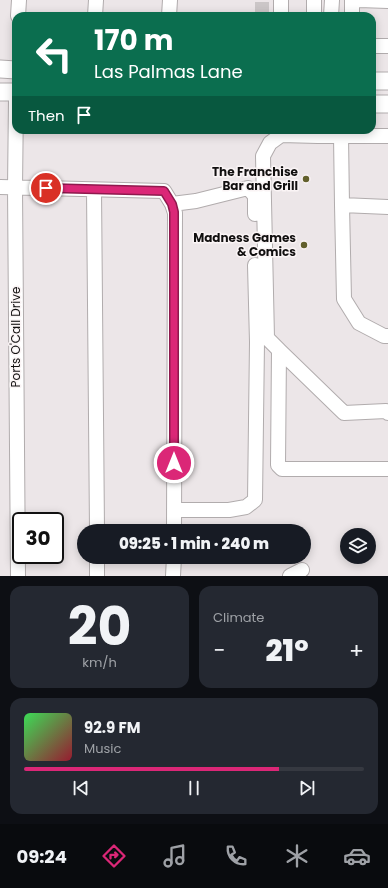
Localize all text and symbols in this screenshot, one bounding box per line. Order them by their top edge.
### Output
text: 170 m [94,21,173,60]
icon: left [28,28,80,80]
text: Las Palmas Lane [94,59,243,84]
icon: arrive [73,104,95,126]
text: Then [28,105,65,126]
place label: The Franchise Bar and Grill [212,163,299,194]
pin [29,171,63,205]
marker: The Franchise Bar and Grill [301,174,311,184]
icon: arrive [35,177,57,199]
place label: Madness Games & Comics [193,229,296,260]
marker: Madness Games & Comics [299,240,309,250]
street label: Ports O'Call Drive [7,287,24,387]
position arrow [153,442,195,484]
speed limit sign: 30 [12,512,64,564]
map controls [340,528,376,564]
button: layers [340,528,376,564]
text: 09:25 · 1 min · 240 m [119,533,269,554]
text: 20 [68,590,131,663]
text: Climate [213,608,264,627]
text: 21° [266,629,309,672]
text: − [213,635,225,666]
text: + [349,635,364,666]
text: km/h [82,653,117,672]
text: 92.9 FM [84,717,140,738]
text: Music [84,739,121,758]
icon: previous [70,777,92,799]
icon: pause [183,777,205,799]
icon: next [296,777,318,799]
icon: directions [100,842,128,870]
icon: music [161,842,189,870]
icon: phone [222,842,250,870]
icon: climate [283,842,311,870]
icon: car [343,842,371,870]
text: 09:24 [16,844,67,869]

